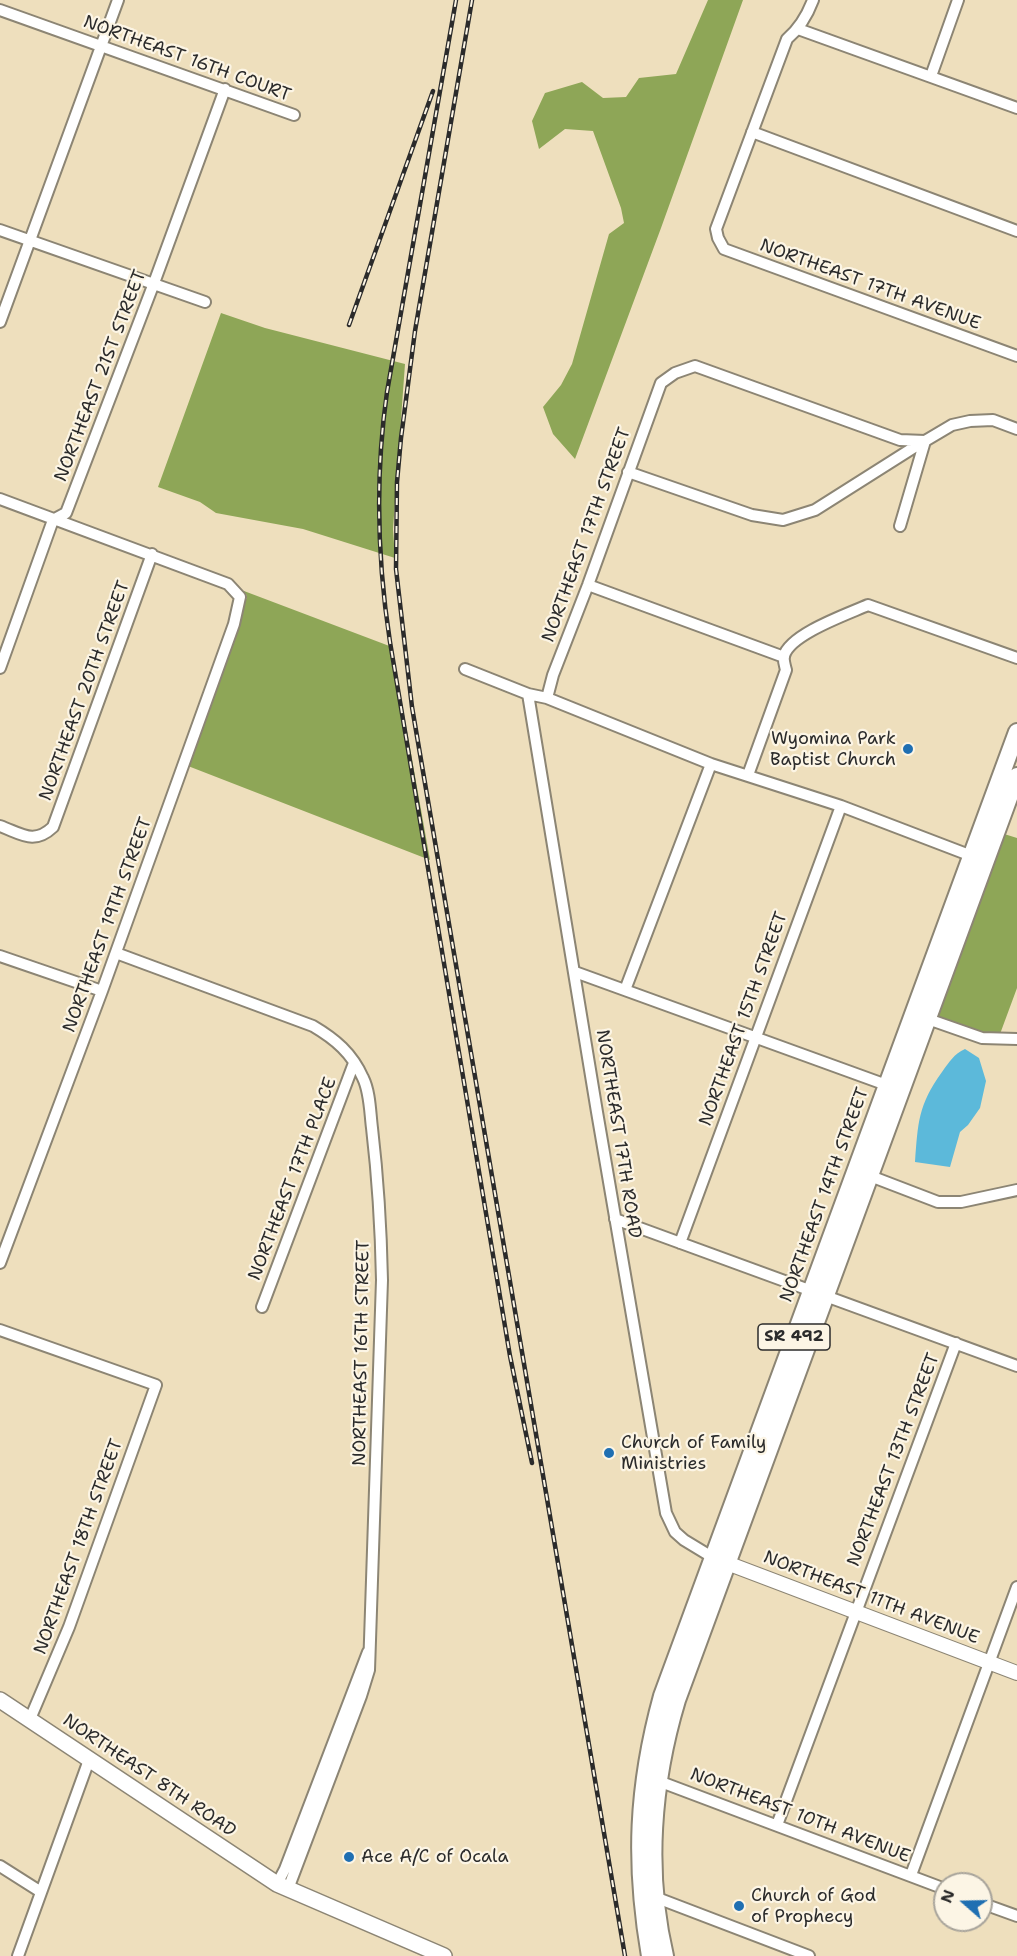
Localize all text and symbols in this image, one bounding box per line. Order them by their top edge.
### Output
street label: NORTHEAST 16TH COURT [80,11,294,107]
street label: NORTHEAST 17TH AVENUE [757,235,983,335]
street label: NORTHEAST 21ST STREET [51,267,151,485]
street label: NORTHEAST 17TH STREET [538,425,636,645]
street label: NORTHEAST 20TH STREET [35,578,135,804]
place label: Wyomina Park Baptist Church [770,728,896,771]
marker: Wyomina Park Baptist Church [901,742,915,756]
street label: NORTHEAST 19TH STREET [59,815,157,1035]
street label: NORTHEAST 15TH STREET [695,909,793,1129]
street label: NORTHEAST 17TH ROAD [591,1028,645,1240]
street label: NORTHEAST 17TH PLACE [244,1074,342,1284]
street label: NORTHEAST 14TH STREET [776,1085,874,1305]
street label: NORTHEAST 16TH STREET [349,1240,375,1466]
road number: SR 492 [758,1324,830,1350]
street label: NORTHEAST 13TH STREET [843,1350,945,1570]
place label: Church of Family Ministries [621,1432,766,1474]
street label: NORTHEAST 18TH STREET [30,1436,128,1658]
marker: Church of Family Ministries [602,1446,616,1460]
street label: NORTHEAST 11TH AVENUE [760,1547,982,1649]
street label: NORTHEAST 8TH ROAD [58,1710,240,1842]
street label: NORTHEAST 10TH AVENUE [687,1764,913,1868]
place label: Ace A/C of Ocala [361,1846,509,1868]
marker: Ace A/C of Ocala [342,1850,356,1864]
north arrow [933,1872,993,1932]
place label: Church of God of Prophecy [751,1885,876,1928]
text: N [935,1887,960,1906]
marker: Church of God of Prophecy [732,1899,746,1913]

